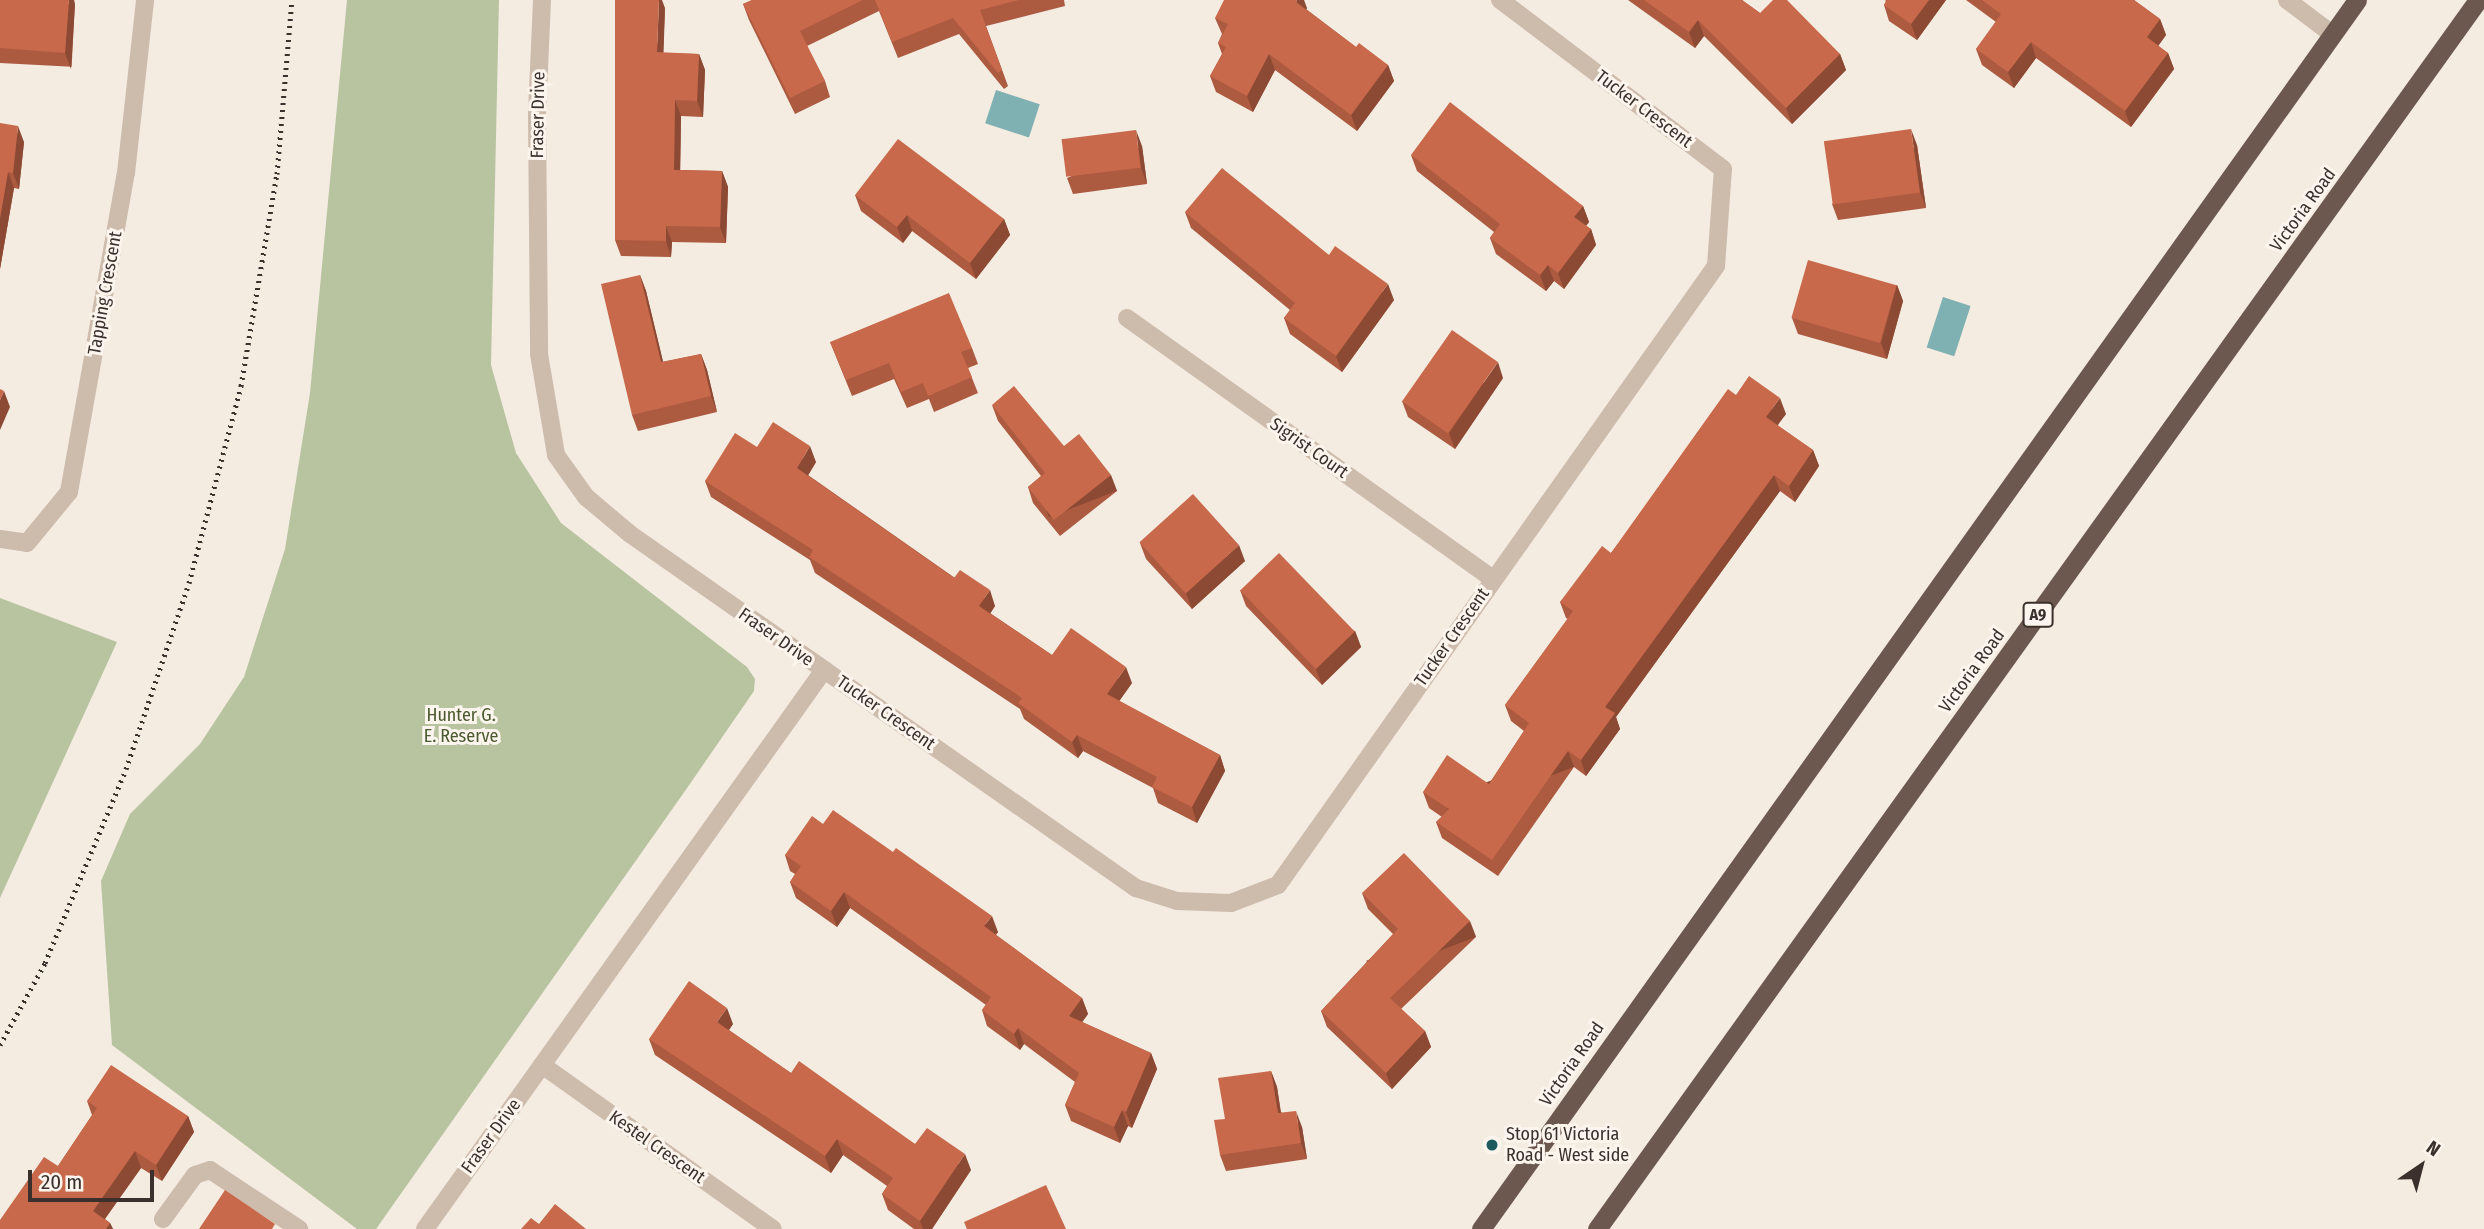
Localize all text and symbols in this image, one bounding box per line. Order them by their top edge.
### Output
street label: Tucker Crescent [1591,66,1697,152]
street label: Fraser Drive [526,71,550,159]
street label: Victoria Road [2266,164,2340,256]
street label: Tapping Crescent [84,230,126,356]
street label: Sigrist Court [1266,413,1352,483]
street label: Tucker Crescent [1410,584,1494,690]
road number: A9 [2022,602,2054,628]
street label: Fraser Drive [734,603,818,671]
street label: Victoria Road [1935,625,2009,717]
street label: Tucker Crescent [833,671,939,755]
park label: Hunter G. E. Reserve [424,705,498,748]
street label: Victoria Road [1535,1018,1609,1110]
street label: Fraser Drive [457,1095,525,1177]
street label: Kestel Crescent [605,1106,709,1188]
place label: Stop 61 Victoria Road - West side [1506,1124,1629,1166]
north arrow [2386,1131,2456,1201]
text: N [2422,1136,2445,1161]
marker: Stop 61 Victoria Road - West side [1484,1137,1500,1153]
scale bar [32,1156,158,1200]
text: 20 m [41,1169,82,1195]

